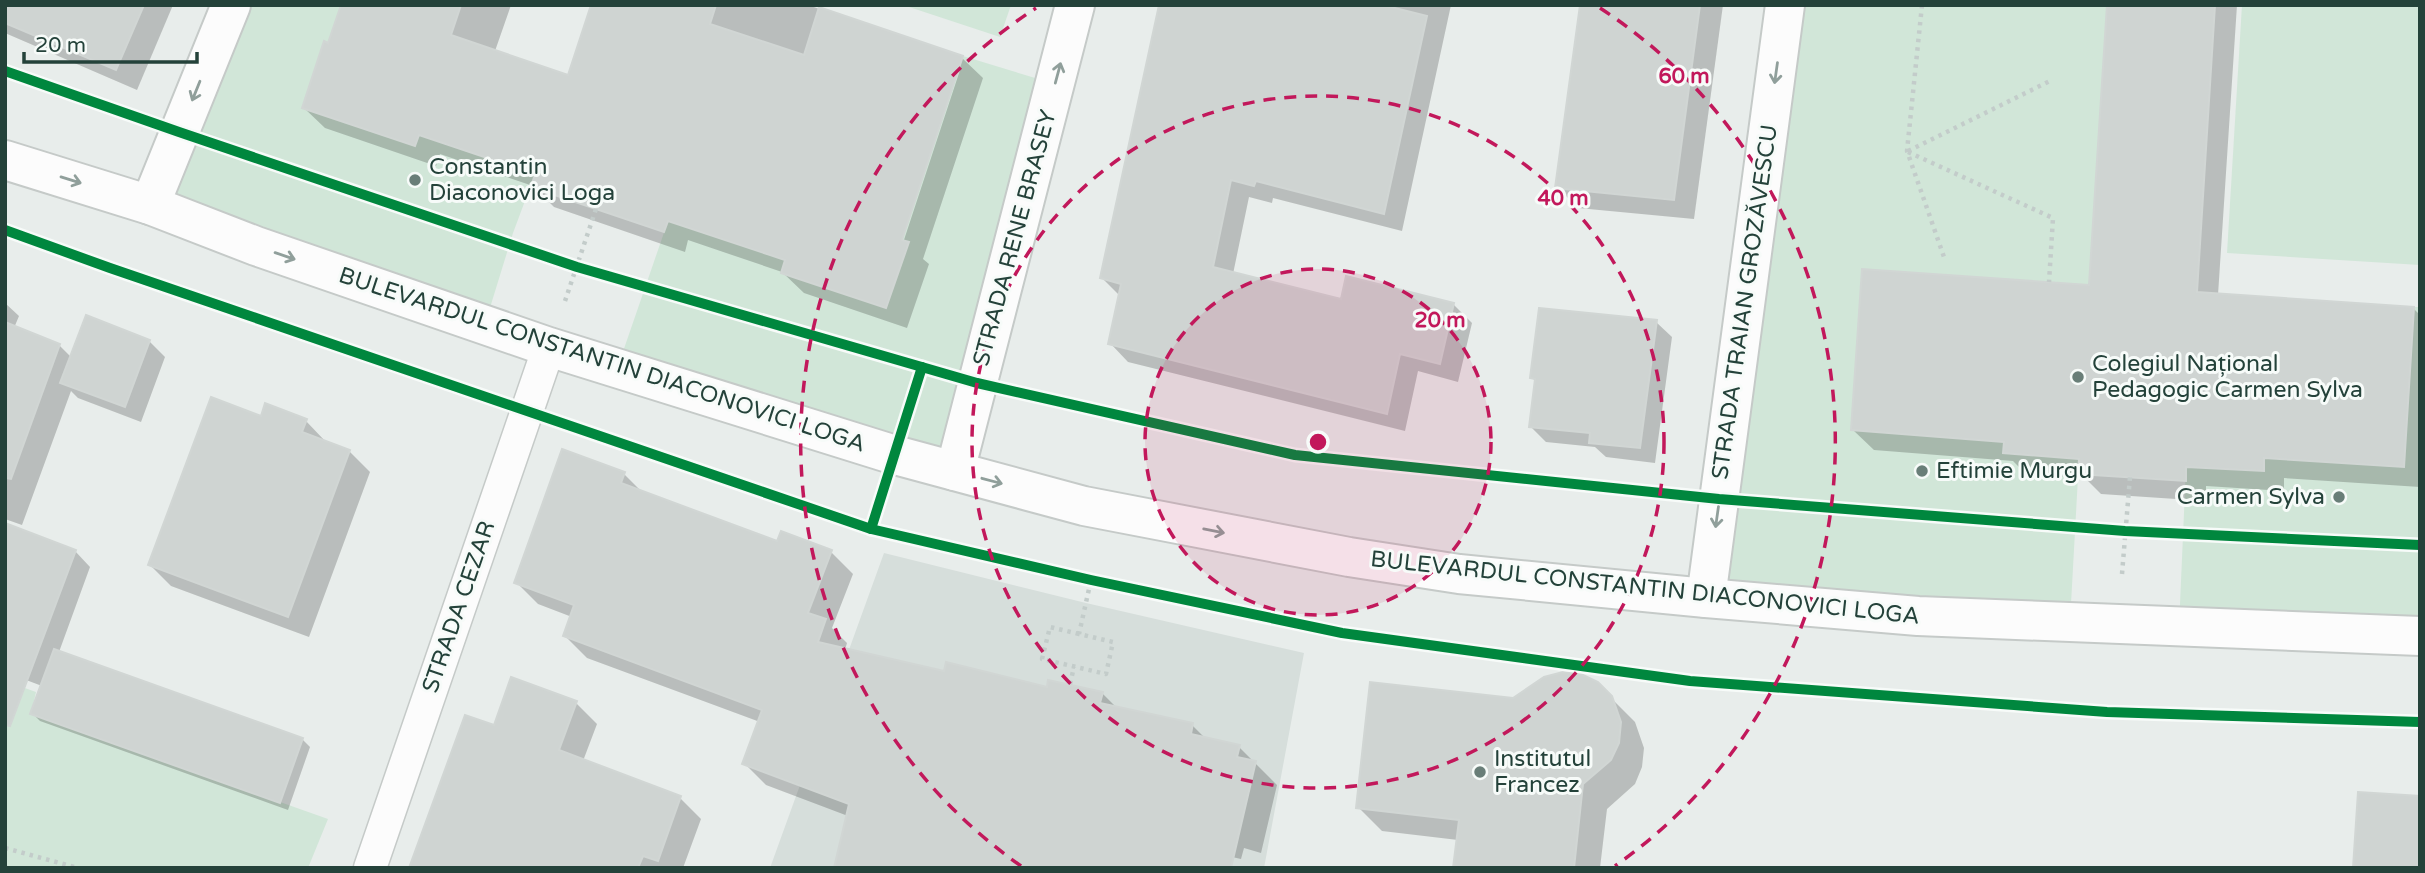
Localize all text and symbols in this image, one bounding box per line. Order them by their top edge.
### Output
scale bar [24,21,198,65]
text: 20 m [35,33,86,58]
one-way arrow [1769,61,1782,84]
one-way arrow [1052,62,1065,85]
text: 60 m [1658,64,1710,89]
one-way arrow [189,80,202,102]
street label: STRADA RENE BRASEY [967,107,1063,369]
street label: STRADA TRAIAN GROZĂVESCU [1706,123,1784,481]
place label: Constantin Diaconovici Loga [429,153,615,207]
marker: Constantin Diaconovici Loga [407,172,423,188]
one-way arrow [59,175,81,188]
text: 40 m [1537,186,1589,211]
one-way arrow [273,251,295,263]
street label: BULEVARDUL CONSTANTIN DIACONOVICI LOGA [335,261,869,459]
text: 20 m [1414,308,1466,333]
place label: Colegiul Național Pedagogic Carmen Sylva [2092,350,2363,404]
marker: Colegiul Național Pedagogic Carmen Sylva [2070,369,2086,385]
centre of rings [1306,430,1330,454]
place label: Eftimie Murgu [1936,457,2092,485]
marker: Eftimie Murgu [1914,463,1930,479]
one-way arrow [980,475,1003,488]
place label: Carmen Sylva [2177,483,2325,511]
marker: Carmen Sylva [2331,489,2347,505]
one-way arrow [1710,505,1723,528]
street label: STRADA CEZAR [416,517,502,697]
one-way arrow [1202,525,1225,538]
street label: BULEVARDUL CONSTANTIN DIACONOVICI LOGA [1369,545,1921,631]
place label: Institutul Francez [1494,745,1591,799]
marker: Institutul Francez [1472,764,1488,780]

